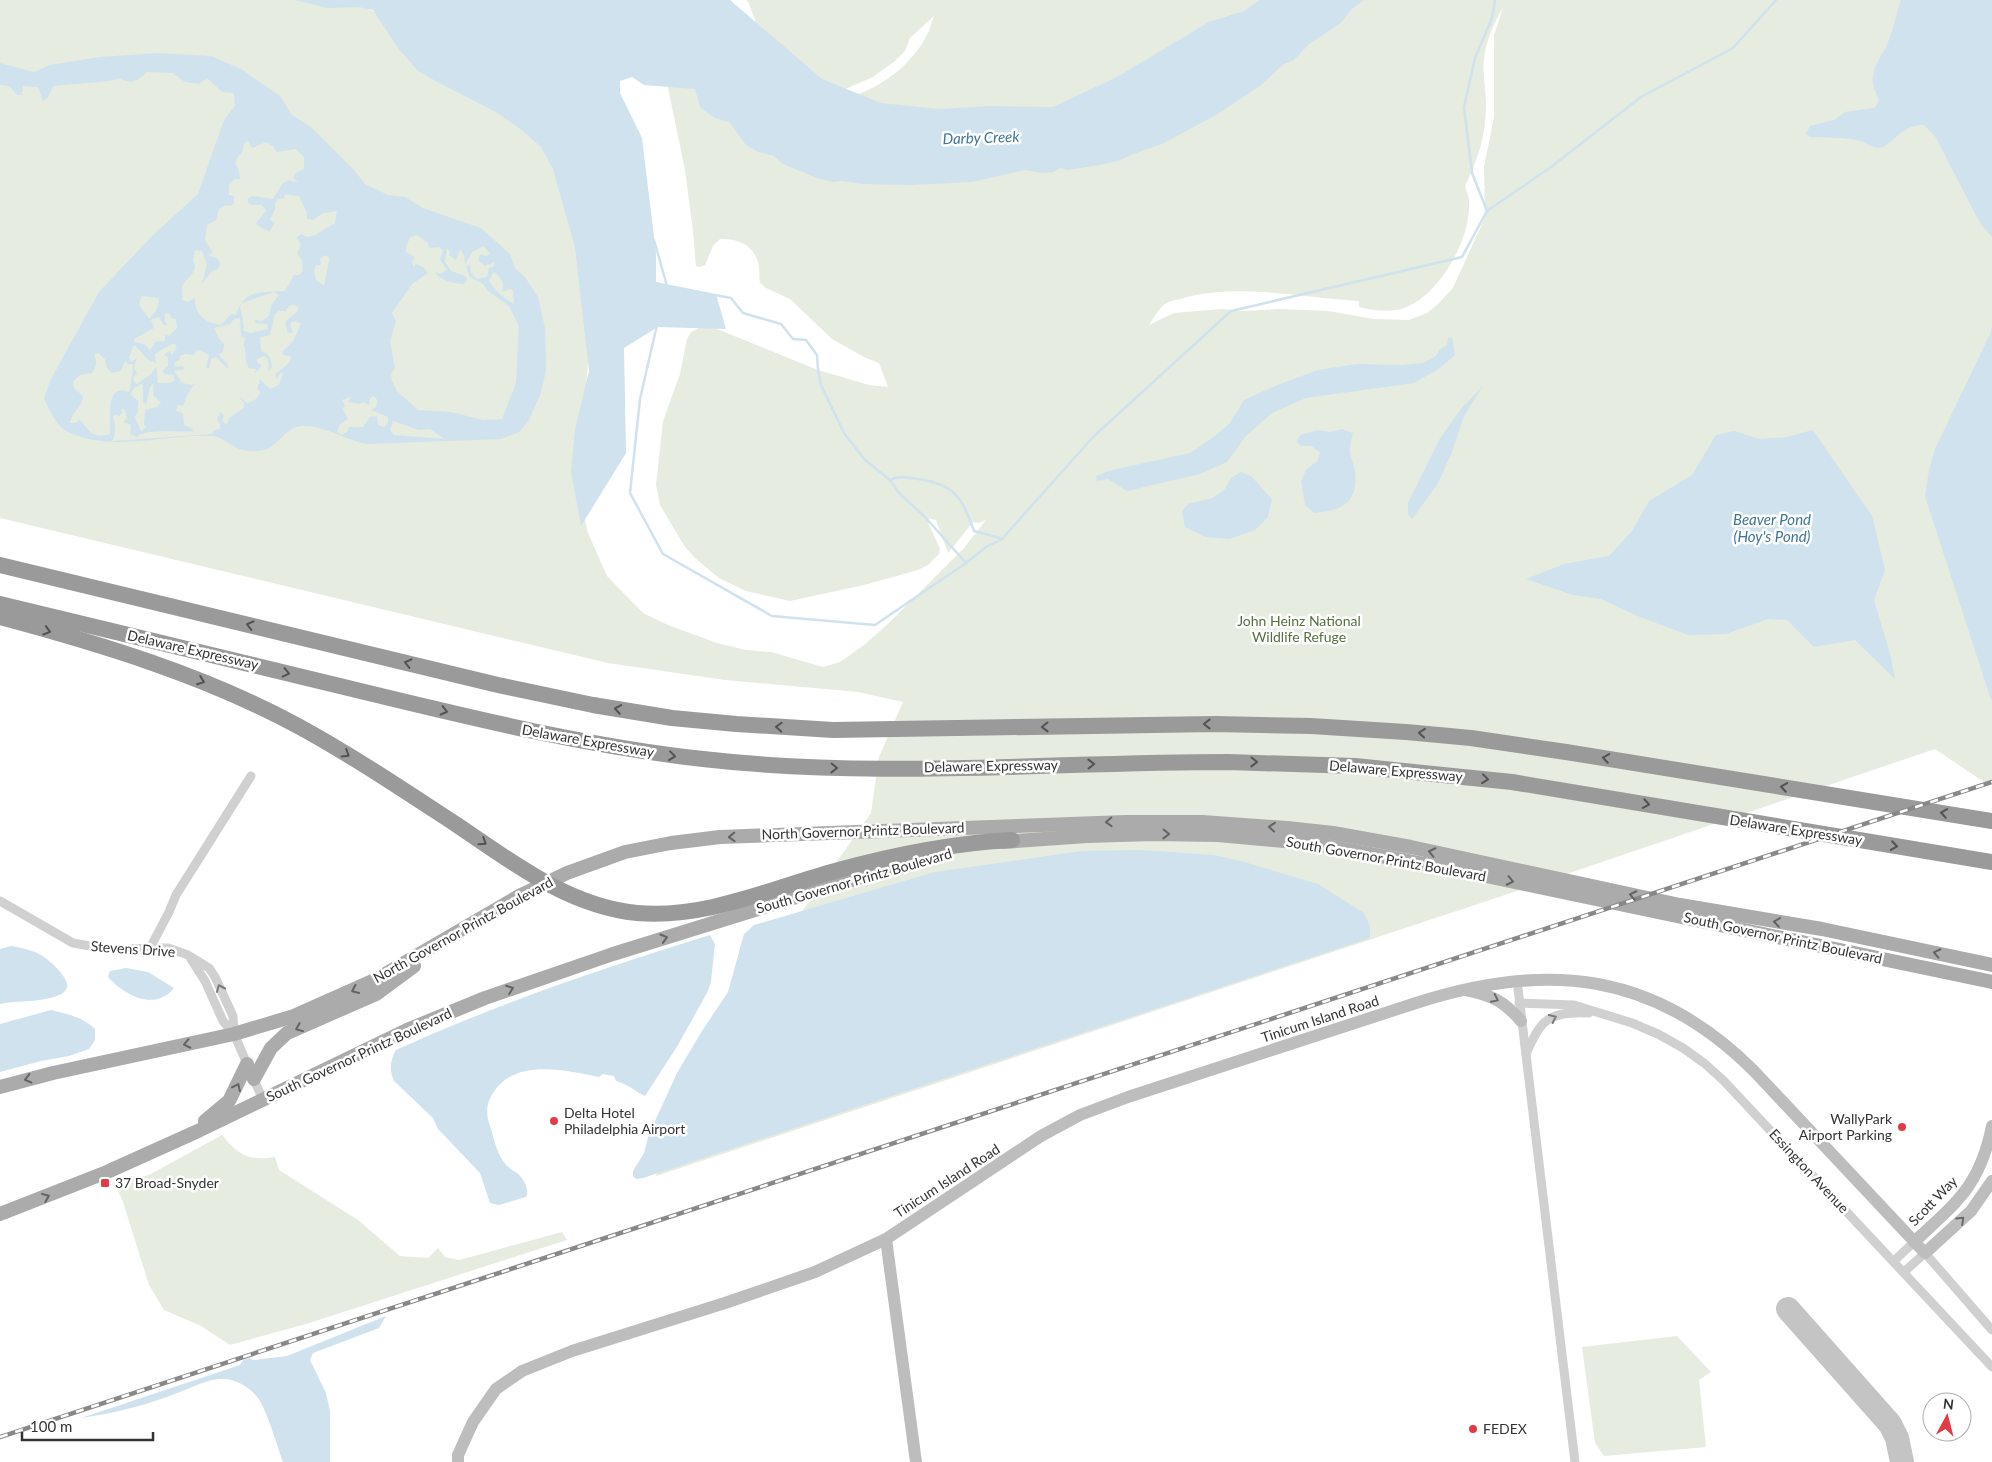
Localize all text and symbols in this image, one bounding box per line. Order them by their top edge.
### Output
water label: Darby Creek [942,127,1021,147]
water label: Beaver Pond (Hoy's Pond) [1733,510,1811,545]
park label: John Heinz National Wildlife Refuge [1237,612,1361,645]
one-way arrow [245,620,254,631]
one-way arrow [42,625,50,635]
street label: Delaware Expressway [126,626,261,673]
one-way arrow [403,658,412,669]
one-way arrow [281,667,290,678]
one-way arrow [196,675,205,685]
one-way arrow [439,705,448,716]
one-way arrow [613,705,622,715]
one-way arrow [1203,719,1211,729]
street label: Delaware Expressway [521,721,656,761]
one-way arrow [775,722,783,733]
one-way arrow [1041,722,1048,732]
one-way arrow [1418,728,1426,739]
one-way arrow [341,747,350,757]
one-way arrow [667,750,676,760]
one-way arrow [1601,753,1609,764]
street label: Delaware Expressway [924,756,1059,775]
street label: Delaware Expressway [1329,756,1464,785]
one-way arrow [1250,757,1258,767]
one-way arrow [1088,759,1095,769]
one-way arrow [830,763,838,773]
one-way arrow [1482,773,1490,784]
one-way arrow [1779,782,1787,793]
one-way arrow [1642,799,1650,809]
one-way arrow [1940,809,1948,819]
street label: Delaware Expressway [1729,811,1864,849]
one-way arrow [1105,817,1113,828]
street label: North Governor Printz Boulevard [761,818,965,843]
one-way arrow [1267,821,1275,832]
one-way arrow [1162,829,1170,839]
one-way arrow [728,831,736,842]
street label: South Governor Printz Boulevard [1285,833,1487,884]
one-way arrow [477,836,486,845]
one-way arrow [1889,841,1898,851]
street label: South Governor Printz Boulevard [754,844,954,917]
one-way arrow [1428,847,1437,858]
street label: North Governor Printz Boulevard [370,873,556,986]
one-way arrow [1506,875,1515,886]
one-way arrow [1628,890,1637,900]
street label: South Governor Printz Boulevard [1682,908,1884,967]
one-way arrow [1773,917,1782,927]
one-way arrow [659,934,668,944]
street label: Stevens Drive [90,937,176,960]
one-way arrow [1932,948,1941,959]
one-way arrow [216,984,227,993]
one-way arrow [352,984,361,994]
one-way arrow [505,985,513,995]
street label: Tinicum Island Road [1259,991,1381,1046]
one-way arrow [1489,993,1498,1003]
street label: South Governor Printz Boulevard [263,1004,454,1105]
one-way arrow [1548,1013,1557,1024]
one-way arrow [295,1021,304,1032]
one-way arrow [182,1038,191,1049]
one-way arrow [23,1073,32,1084]
one-way arrow [231,1083,241,1092]
place label: Delta Hotel Philadelphia Airport [564,1104,685,1137]
place label: WallyPark Airport Parking [1799,1110,1893,1143]
marker: Delta Hotel Philadelphia Airport [548,1115,560,1127]
marker: WallyPark Airport Parking [1896,1121,1908,1133]
street label: Essington Avenue [1766,1125,1853,1216]
street label: Tinicum Island Road [891,1140,1003,1221]
street label: Scott Way [1905,1172,1961,1229]
place label: 37 Broad-Snyder [115,1174,219,1191]
marker: 37 Broad-Snyder [99,1177,111,1189]
one-way arrow [41,1193,49,1203]
one-way arrow [1955,1217,1964,1226]
north arrow [1922,1392,1972,1442]
text: N [1942,1395,1955,1413]
scale bar [22,1410,154,1442]
text: 100 m [30,1417,72,1435]
place label: FEDEX [1483,1420,1527,1437]
marker: FEDEX [1467,1423,1479,1435]

